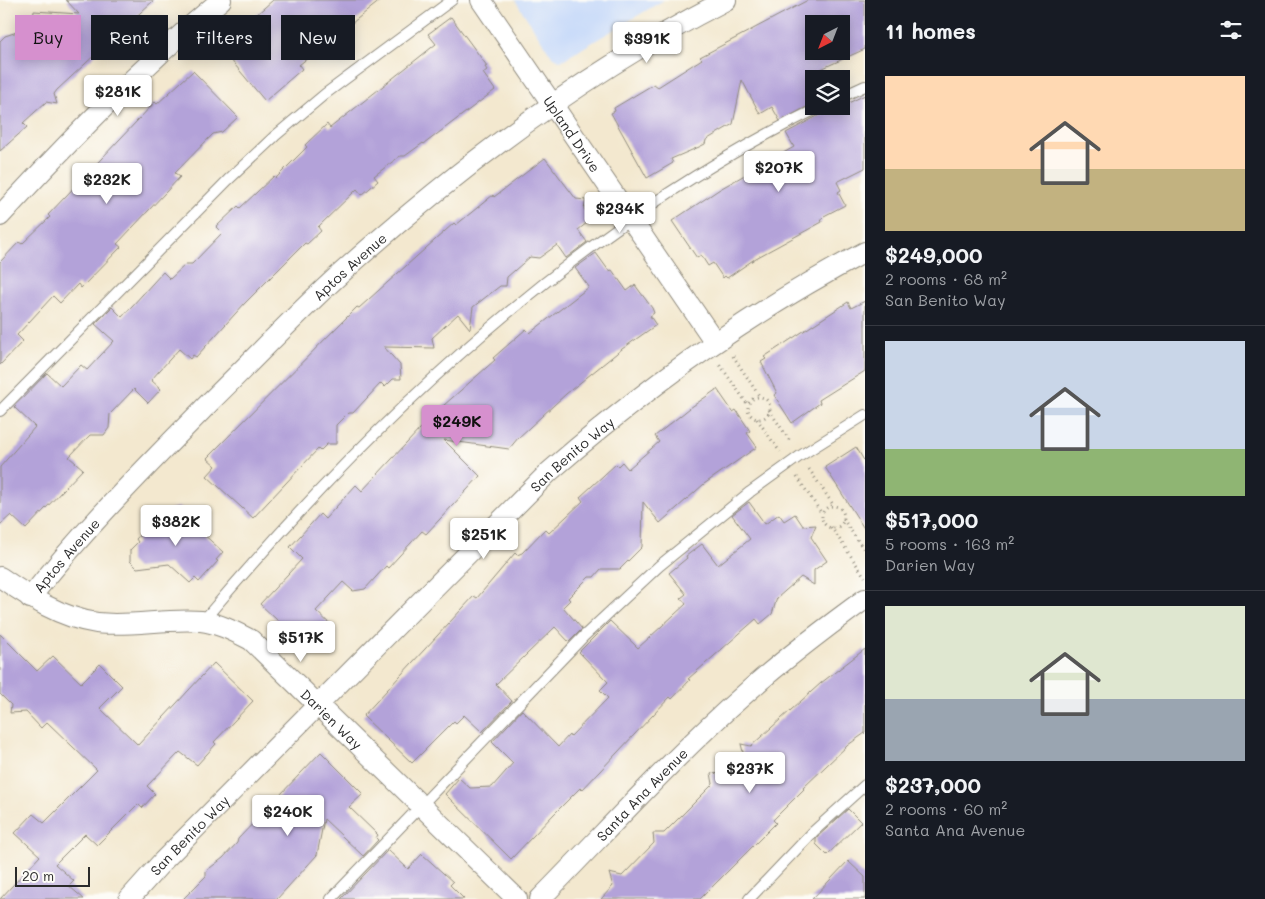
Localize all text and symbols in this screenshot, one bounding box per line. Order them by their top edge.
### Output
chip: Buy [15,15,81,60]
chip: Rent [91,15,168,60]
chip: Filters [178,15,271,60]
chip: New [281,15,355,60]
north arrow [805,15,850,60]
map controls [805,15,850,115]
icon: filters [1217,16,1245,44]
text: 11 homes [885,17,976,44]
pin: $391K [612,22,682,64]
text: $391K [624,27,670,48]
button: layers [805,70,850,115]
pin: $281K [83,74,153,117]
text: $281K [95,80,141,101]
street label: Upland Drive [540,92,605,176]
icon: home [1020,108,1110,198]
pin: $207K [744,150,814,193]
text: $207K [755,156,803,177]
pin: $232K [72,162,142,205]
text: $232K [83,168,131,189]
pin: $234K [585,192,655,234]
text: $234K [595,197,645,218]
street label: Aptos Avenue [309,228,390,304]
text: $249,000 [885,241,983,268]
text: 2 rooms · 68 m² [885,268,1007,289]
text: San Benito Way [885,289,1006,310]
icon: home [1020,374,1110,464]
pin: $249K [422,404,492,447]
text: $249K [432,410,482,431]
street label: San Benito Way [525,412,618,496]
pin: $382K [141,504,211,547]
text: $517,000 [885,506,978,533]
text: $382K [152,510,200,531]
street label: Aptos Avenue [29,514,103,596]
pin: $251K [449,518,519,560]
text: $251K [461,523,507,544]
text: 5 rooms · 163 m² [885,533,1014,554]
text: Darien Way [885,554,975,575]
pin: $517K [266,620,336,663]
text: $517K [278,626,324,647]
icon: home [1020,639,1110,729]
street label: Darien Way [297,684,367,753]
street label: Santa Ana Avenue [592,743,691,845]
pin: $237K [715,752,785,794]
text: $237K [726,757,774,778]
text: $237,000 [885,771,981,798]
street label: San Benito Way [145,791,233,879]
pin: $240K [253,794,323,837]
text: 2 rooms · 60 m² [885,798,1007,819]
text: $240K [263,800,313,821]
text: Santa Ana Avenue [885,819,1025,840]
scale bar [15,864,90,887]
text: 20 m [22,866,54,885]

